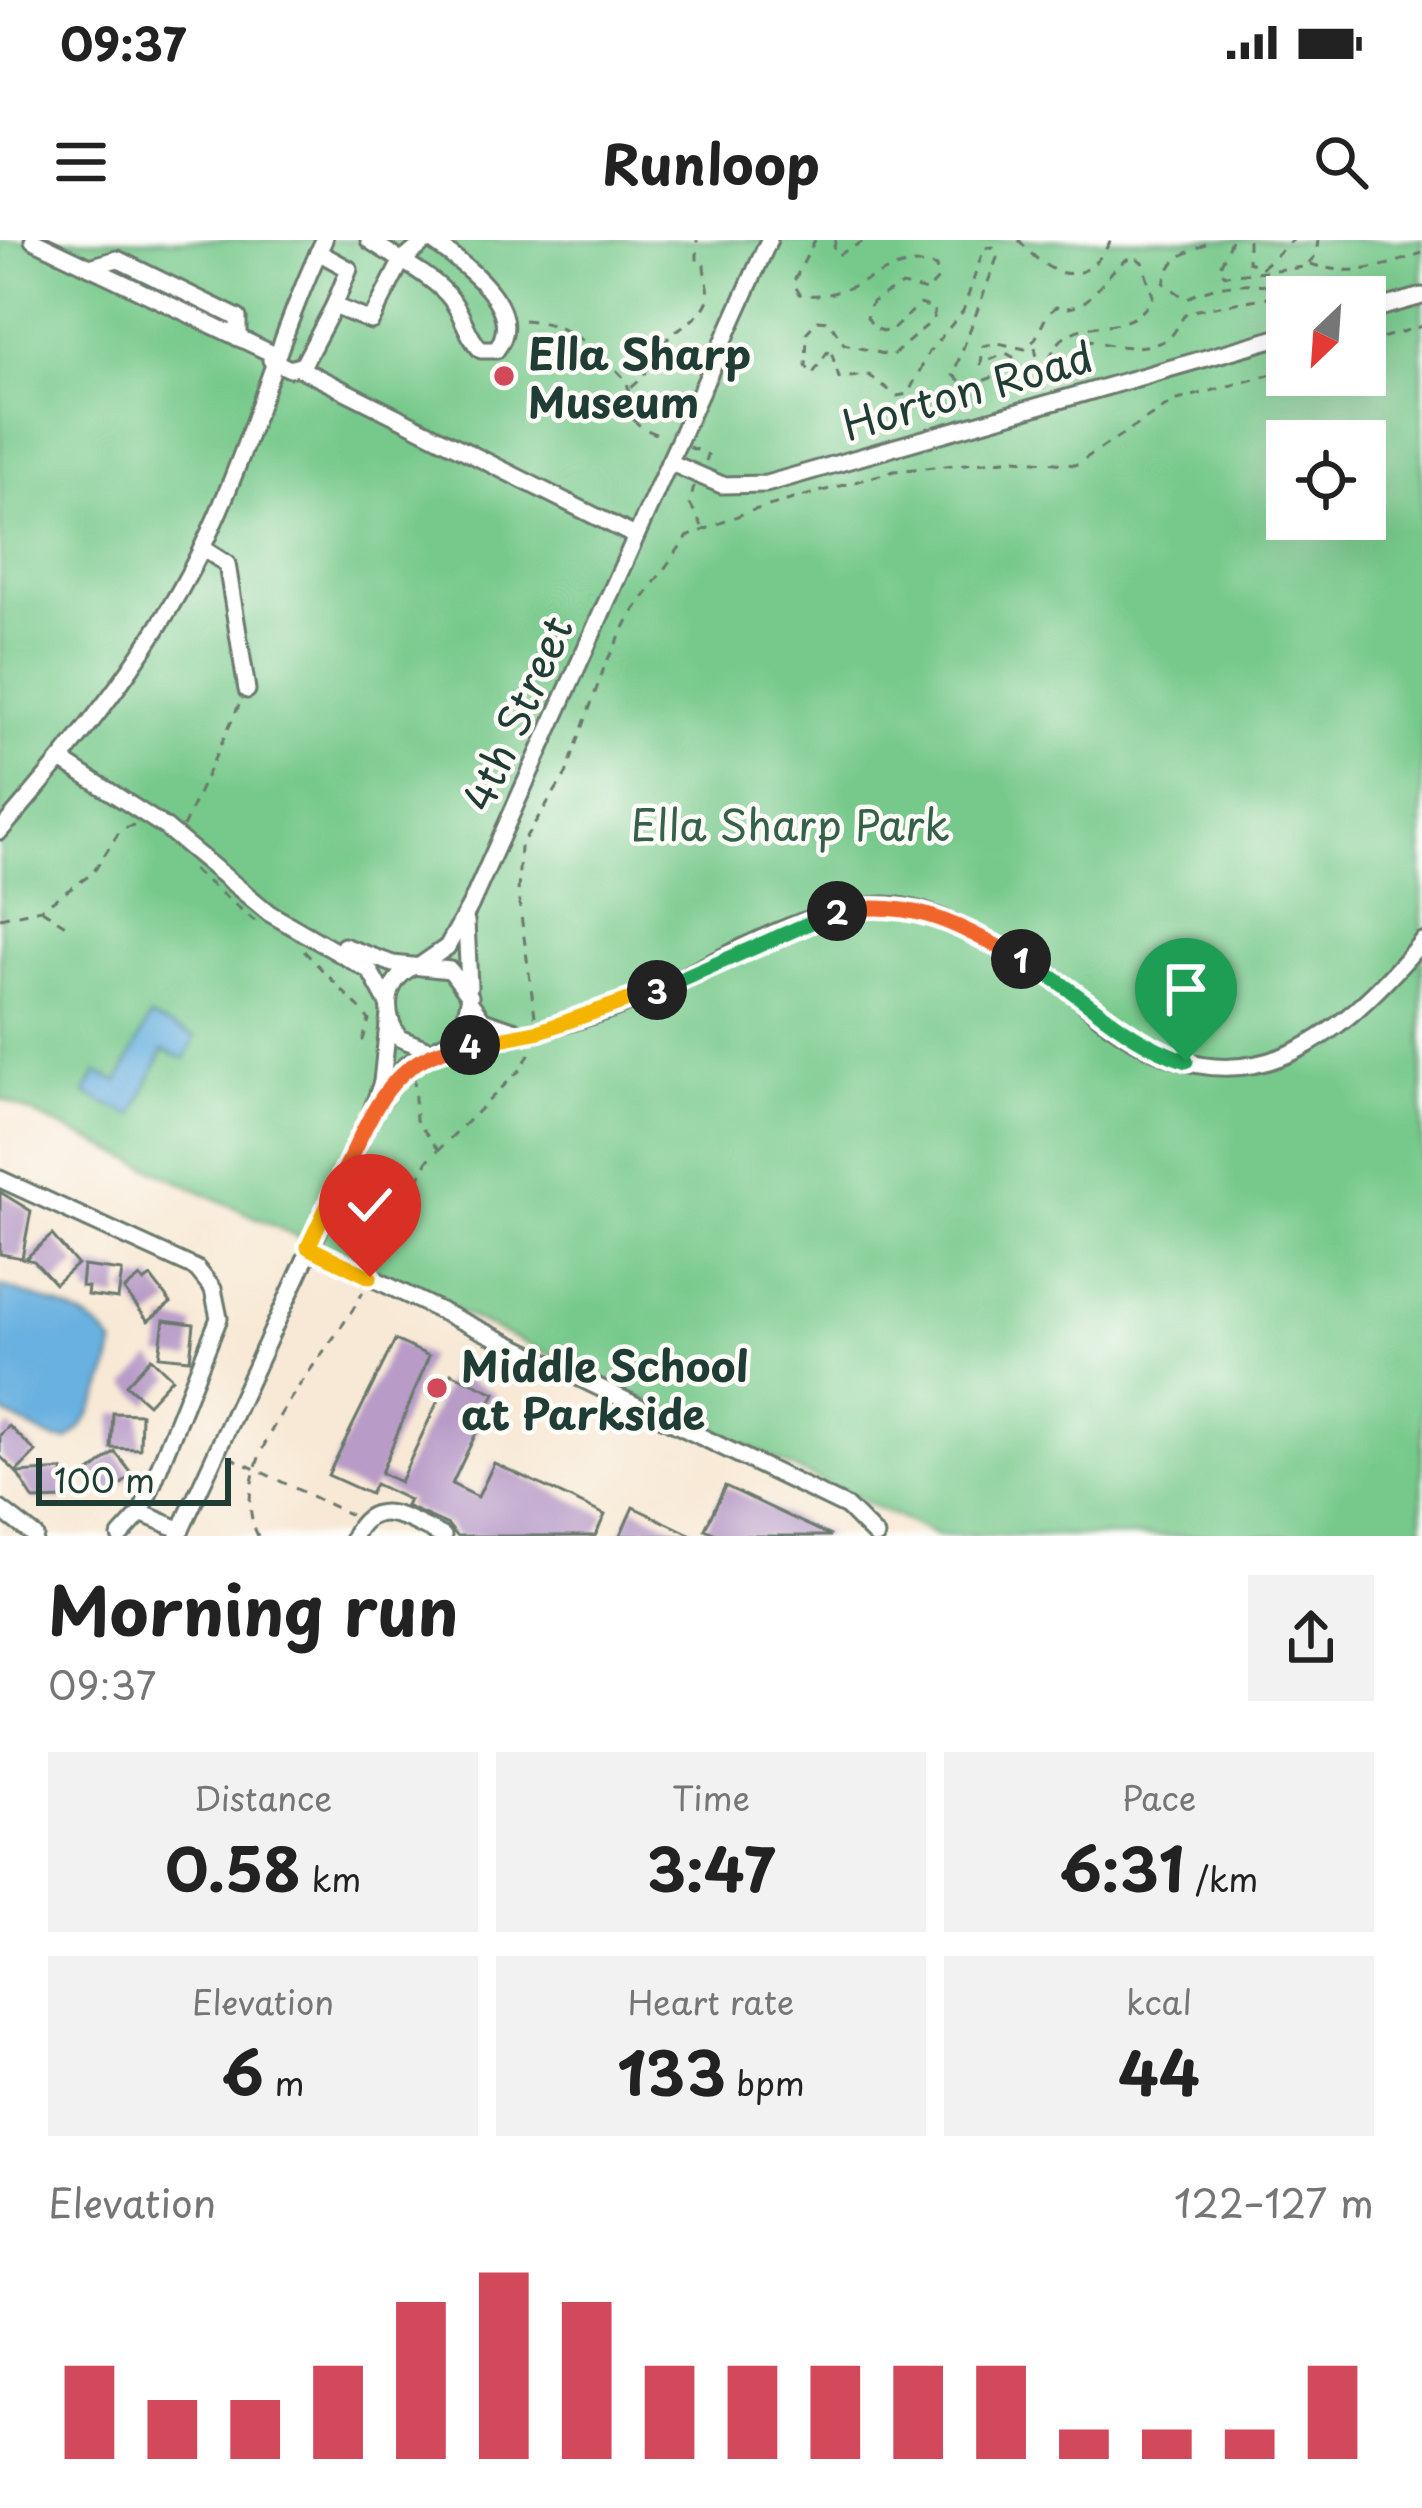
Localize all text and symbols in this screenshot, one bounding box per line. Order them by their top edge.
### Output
text: 09:37 [60,8,186,76]
text: Runloop [602,122,820,203]
icon: menu [48,129,114,195]
icon: search [1308,129,1374,195]
north arrow [1266,276,1386,396]
map controls [1266,276,1386,540]
place label: Ella Sharp Museum [528,321,751,432]
street label: Horton Road [834,323,1100,455]
marker: Ella Sharp Museum [491,363,517,389]
button: locate [1266,420,1386,540]
street label: 4th Street [445,605,587,821]
park label: Ella Sharp Park [630,792,950,855]
pin: 2 [807,881,867,941]
text: 2 [825,886,849,936]
pin: 1 [991,929,1051,989]
text: 1 [1013,934,1029,984]
pin [1135,938,1237,1061]
icon: arrive [1153,956,1219,1022]
pin: 3 [627,960,687,1020]
text: 3 [646,965,668,1015]
pin: 4 [440,1015,500,1075]
text: 4 [459,1020,481,1070]
pin [319,1154,421,1277]
icon: check [337,1172,403,1238]
place label: Middle School at Parkside [461,1333,749,1444]
marker: Middle School at Parkside [424,1375,450,1401]
scale bar [36,1452,231,1505]
text: 100 m [54,1454,155,1504]
text: Morning run [48,1559,458,1658]
button: share [1248,1575,1374,1701]
text: 09:37 [48,1654,156,1713]
text: Distance [194,1772,332,1822]
text: Time [672,1772,750,1822]
text: Pace [1122,1772,1196,1822]
text: 0.58 [165,1822,301,1912]
text: 3:47 [647,1822,775,1912]
text: 6:31 [1060,1822,1184,1912]
text: km [301,1853,361,1903]
text: /km [1184,1853,1258,1903]
text: Elevation [192,1976,334,2026]
text: Heart rate [628,1976,794,2026]
text: kcal [1126,1976,1192,2026]
text: 6 [221,2026,264,2116]
text: 133 [617,2026,726,2116]
text: 44 [1118,2026,1200,2116]
text: m [264,2057,305,2107]
text: bpm [726,2057,805,2107]
text: Elevation [48,2172,216,2231]
text: 122–127 m [1174,2172,1374,2231]

